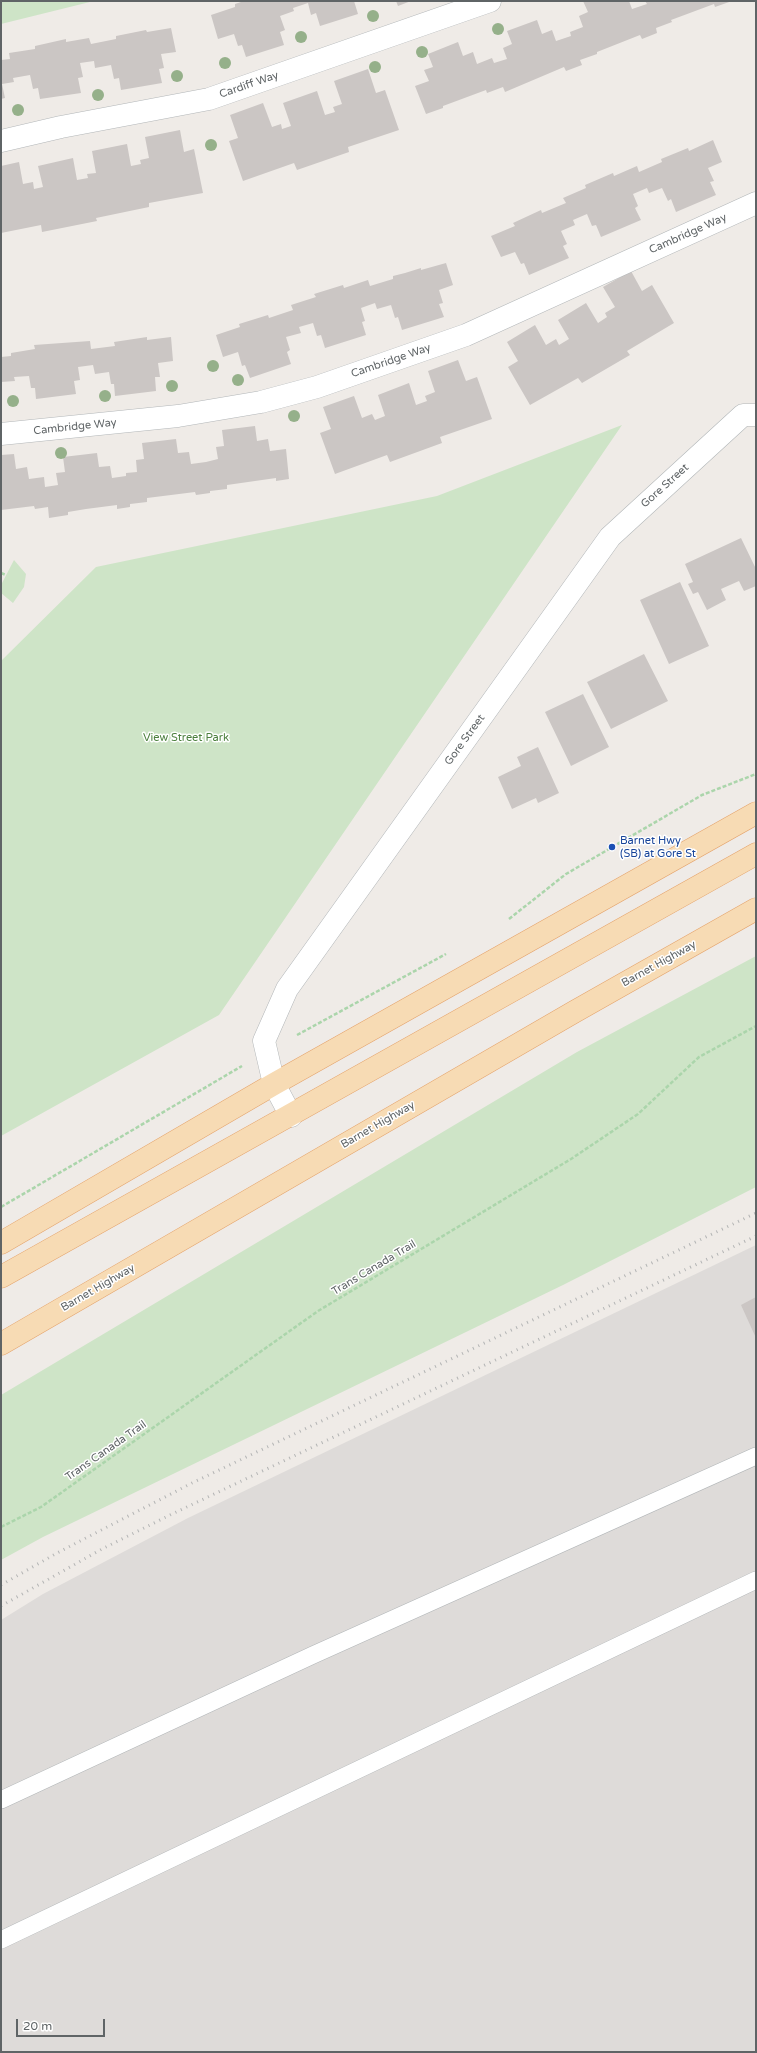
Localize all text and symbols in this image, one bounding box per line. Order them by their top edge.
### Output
street label: Cardiff Way [218,69,280,101]
street label: Cambridge Way [647,211,729,257]
street label: Cambridge Way [349,341,433,381]
street label: Cambridge Way [33,416,117,438]
street label: Gore Street [638,461,692,511]
street label: Gore Street [442,712,488,768]
park label: View Street Park [143,731,229,745]
place label: Barnet Hwy (SB) at Gore St [620,834,696,860]
marker: Barnet Hwy (SB) at Gore St [607,842,617,852]
street label: Barnet Highway [619,938,699,990]
street label: Barnet Highway [339,1099,417,1151]
street label: Trans Canada Trail [330,1238,418,1298]
street label: Barnet Highway [59,1262,137,1314]
street label: Trans Canada Trail [63,1418,149,1484]
scale bar [18,2011,107,2037]
text: 20 m [23,2019,52,2033]

